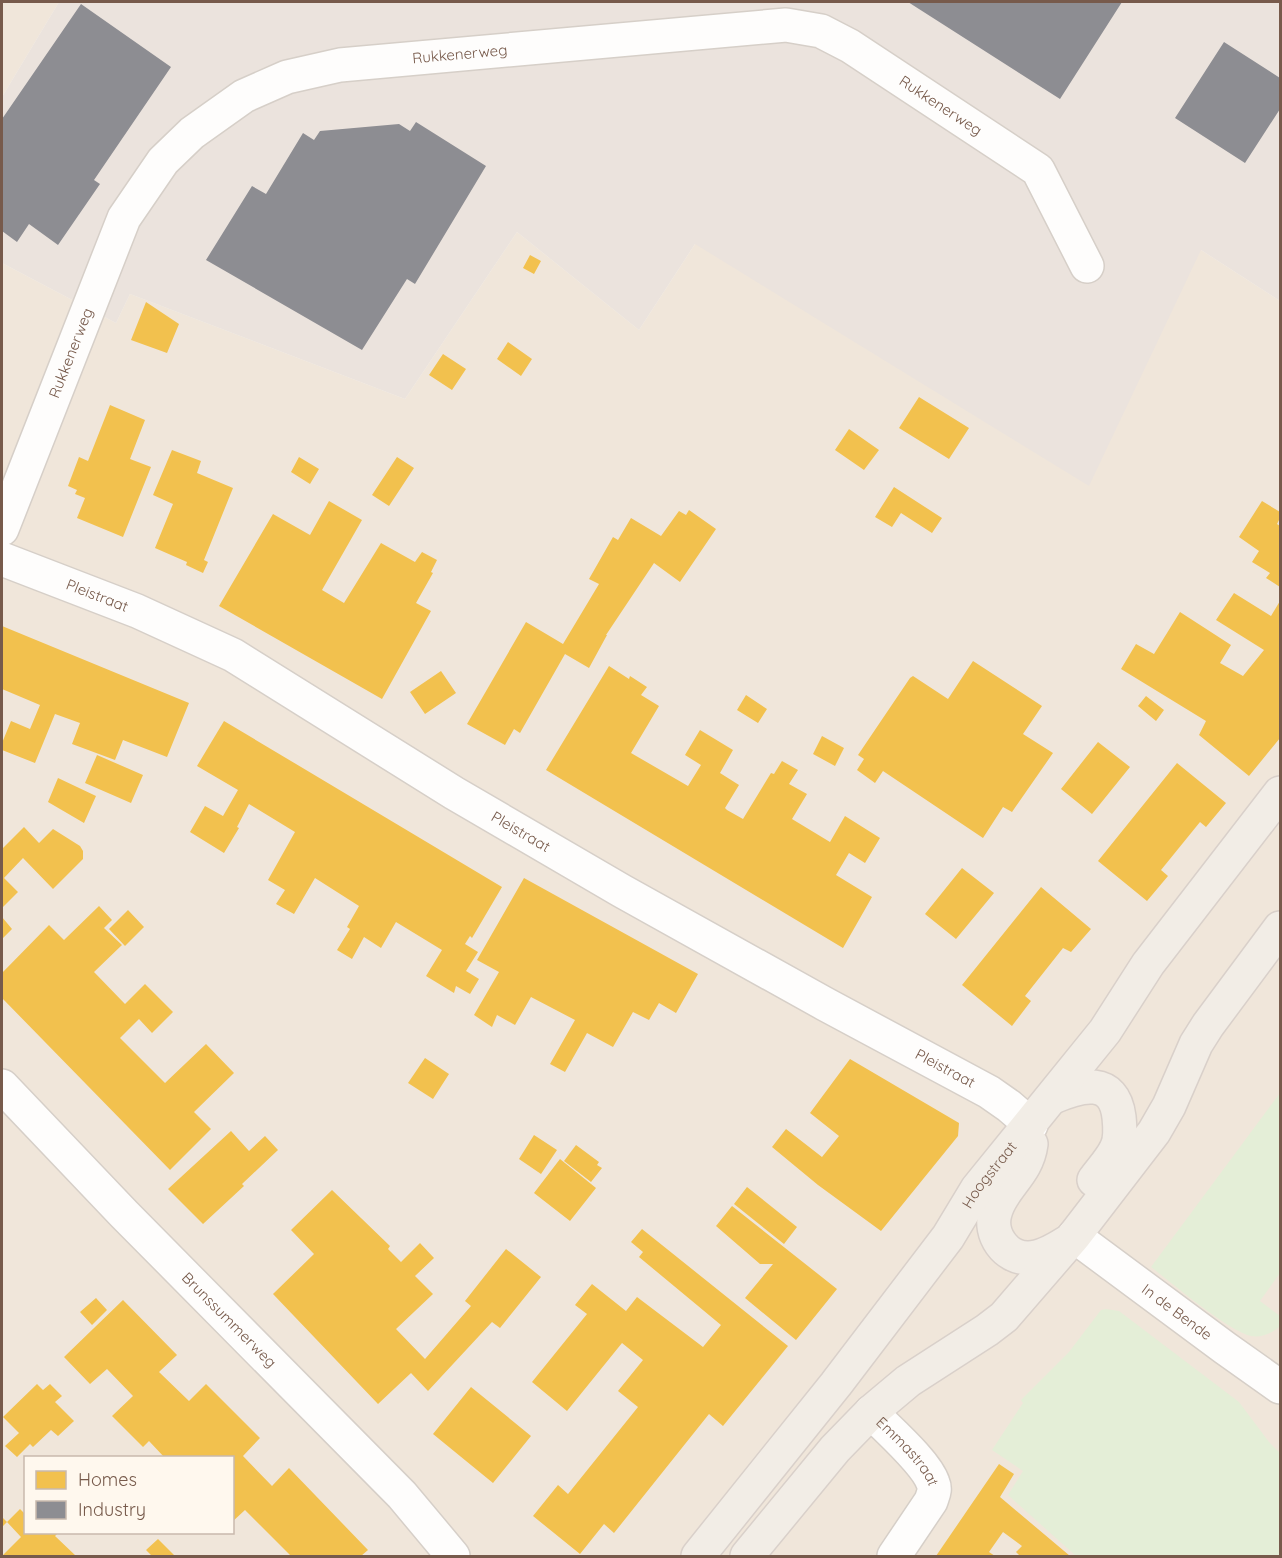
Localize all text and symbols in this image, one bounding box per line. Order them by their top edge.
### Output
street label: Rukkenerweg [412,40,508,67]
street label: Rukkenerweg [896,71,986,139]
street label: Rukkenerweg [44,305,97,401]
street label: Pleistraat [64,575,131,616]
street label: Pleistraat [488,807,554,856]
street label: Pleistraat [912,1044,979,1092]
street label: Hoogstraat [958,1137,1021,1212]
street label: Brunssummerweg [178,1268,281,1371]
street label: In de Bende [1138,1280,1216,1344]
street label: Emmastraat [872,1412,943,1488]
legend [24,1456,234,1534]
text: Homes [78,1468,137,1491]
text: Industry [78,1498,146,1521]

